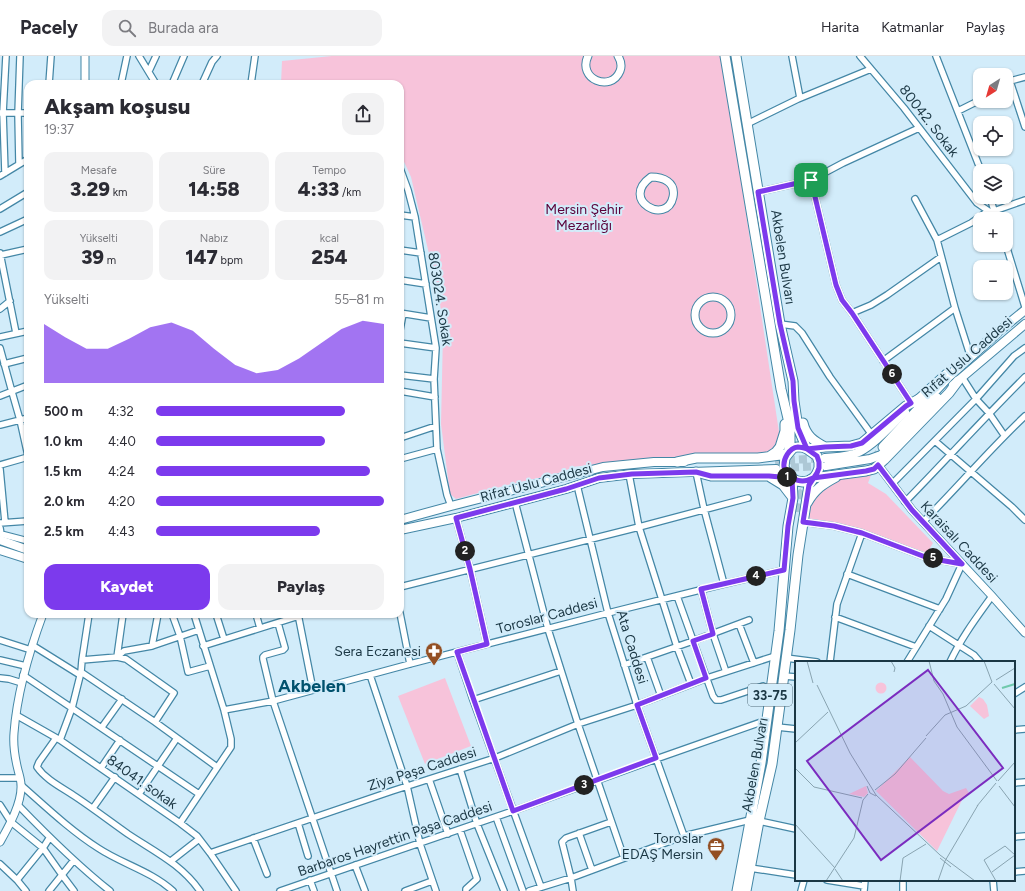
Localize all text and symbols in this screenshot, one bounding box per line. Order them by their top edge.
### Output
search box [102,10,382,46]
text: Pacely [20,16,78,39]
icon: search [116,17,138,39]
text: Burada ara [148,19,219,37]
text: Harita [821,19,859,36]
text: Katmanlar [881,19,944,36]
text: Paylaş [966,19,1005,36]
north arrow [973,68,1013,108]
map controls [973,68,1013,300]
street label: 80042. Sokak [896,82,963,161]
text: Akşam koşusu [44,93,190,120]
button: share [342,93,384,135]
button: locate [973,116,1013,156]
text: 19:37 [44,122,74,137]
pin [794,163,828,197]
text: Mesafe [81,164,117,177]
text: Süre [203,164,225,177]
text: Tempo [313,164,346,177]
button: layers [973,164,1013,204]
icon: arrive [800,169,822,191]
text: 3.29 [70,177,110,201]
text: 14:58 [188,177,240,201]
text: 4:33 [298,177,339,201]
text: km [110,186,127,199]
text: /km [339,186,361,199]
park label: Mersin Şehir Mezarlığı [545,201,623,234]
street label: Akbelen Bulvarı [767,208,799,306]
button: + [973,212,1013,252]
text: Yükselti [80,232,118,245]
text: Nabız [200,232,228,245]
text: kcal [320,232,339,245]
text: 39 [81,245,104,269]
text: 147 [185,245,218,269]
text: 254 [311,245,347,269]
street label: 803024. Sokak [424,251,456,347]
text: m [104,254,116,267]
text: bpm [218,254,243,267]
button: − [973,260,1013,300]
text: Yükselti [44,292,89,307]
text: 55–81 m [334,292,384,307]
street label: Rıfat Uslu Caddesi [918,313,1016,401]
pin: 6 [882,364,902,384]
text: 6 [889,367,895,380]
text: 500 m [44,404,83,419]
text: 4:32 [108,404,134,419]
text: 1.0 km [44,434,83,449]
text: 4:40 [108,434,136,449]
street label: Rifat Uslu Caddesi [478,460,594,506]
text: 1.5 km [44,464,82,479]
text: 4:24 [108,464,135,479]
pin: 1 [777,467,797,487]
text: 1 [785,470,789,483]
text: 2.0 km [44,494,85,509]
text: 4:20 [108,494,135,509]
street label: Karaisalı Caddesi [917,498,1001,586]
text: 2.5 km [44,524,84,539]
text: 4:43 [108,524,135,539]
pin: 2 [455,541,475,561]
text: 2 [462,544,468,557]
pin: 5 [923,548,943,568]
text: 5 [930,551,936,564]
button: Kaydet [44,564,210,610]
button: Paylaş [218,564,384,610]
pin: 4 [746,566,766,586]
text: 4 [753,569,759,582]
street label: Toroslar Caddesi [495,594,599,638]
street label: Ata Caddesi [613,608,651,686]
pharmacy icon: Sera Eczanesi [424,641,444,666]
place label: Sera Eczanesi [334,643,421,660]
inset map [795,661,1015,881]
district label: Akbelen [278,675,346,697]
road number: 33-75 [748,684,792,706]
street label: Akbelen Bulvarı [738,716,772,814]
street label: Ziya Paşa Caddesi [365,743,479,795]
street label: 84041. sokak [103,751,181,813]
pin: 3 [574,775,594,795]
text: 3 [581,778,587,791]
street label: Barbaros Hayrettin Paşa Caddesi [296,798,494,880]
place label: Toroslar EDAŞ Mersin [622,830,703,863]
office icon: Toroslar EDAŞ Mersin [706,836,726,861]

